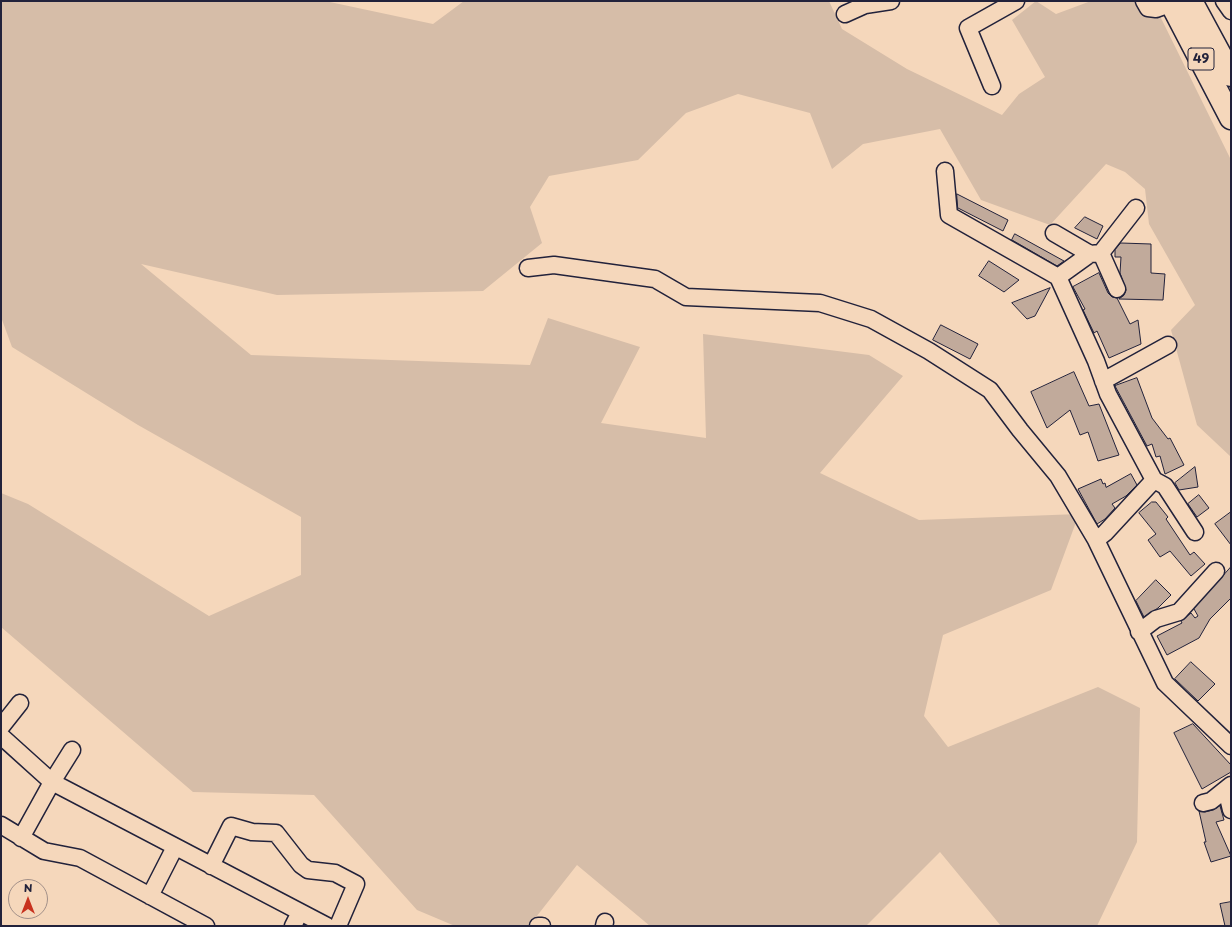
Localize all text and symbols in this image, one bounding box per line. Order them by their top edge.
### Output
road number: 49 [1188,48,1214,70]
north arrow [8,879,48,919]
text: N [24,879,32,896]

